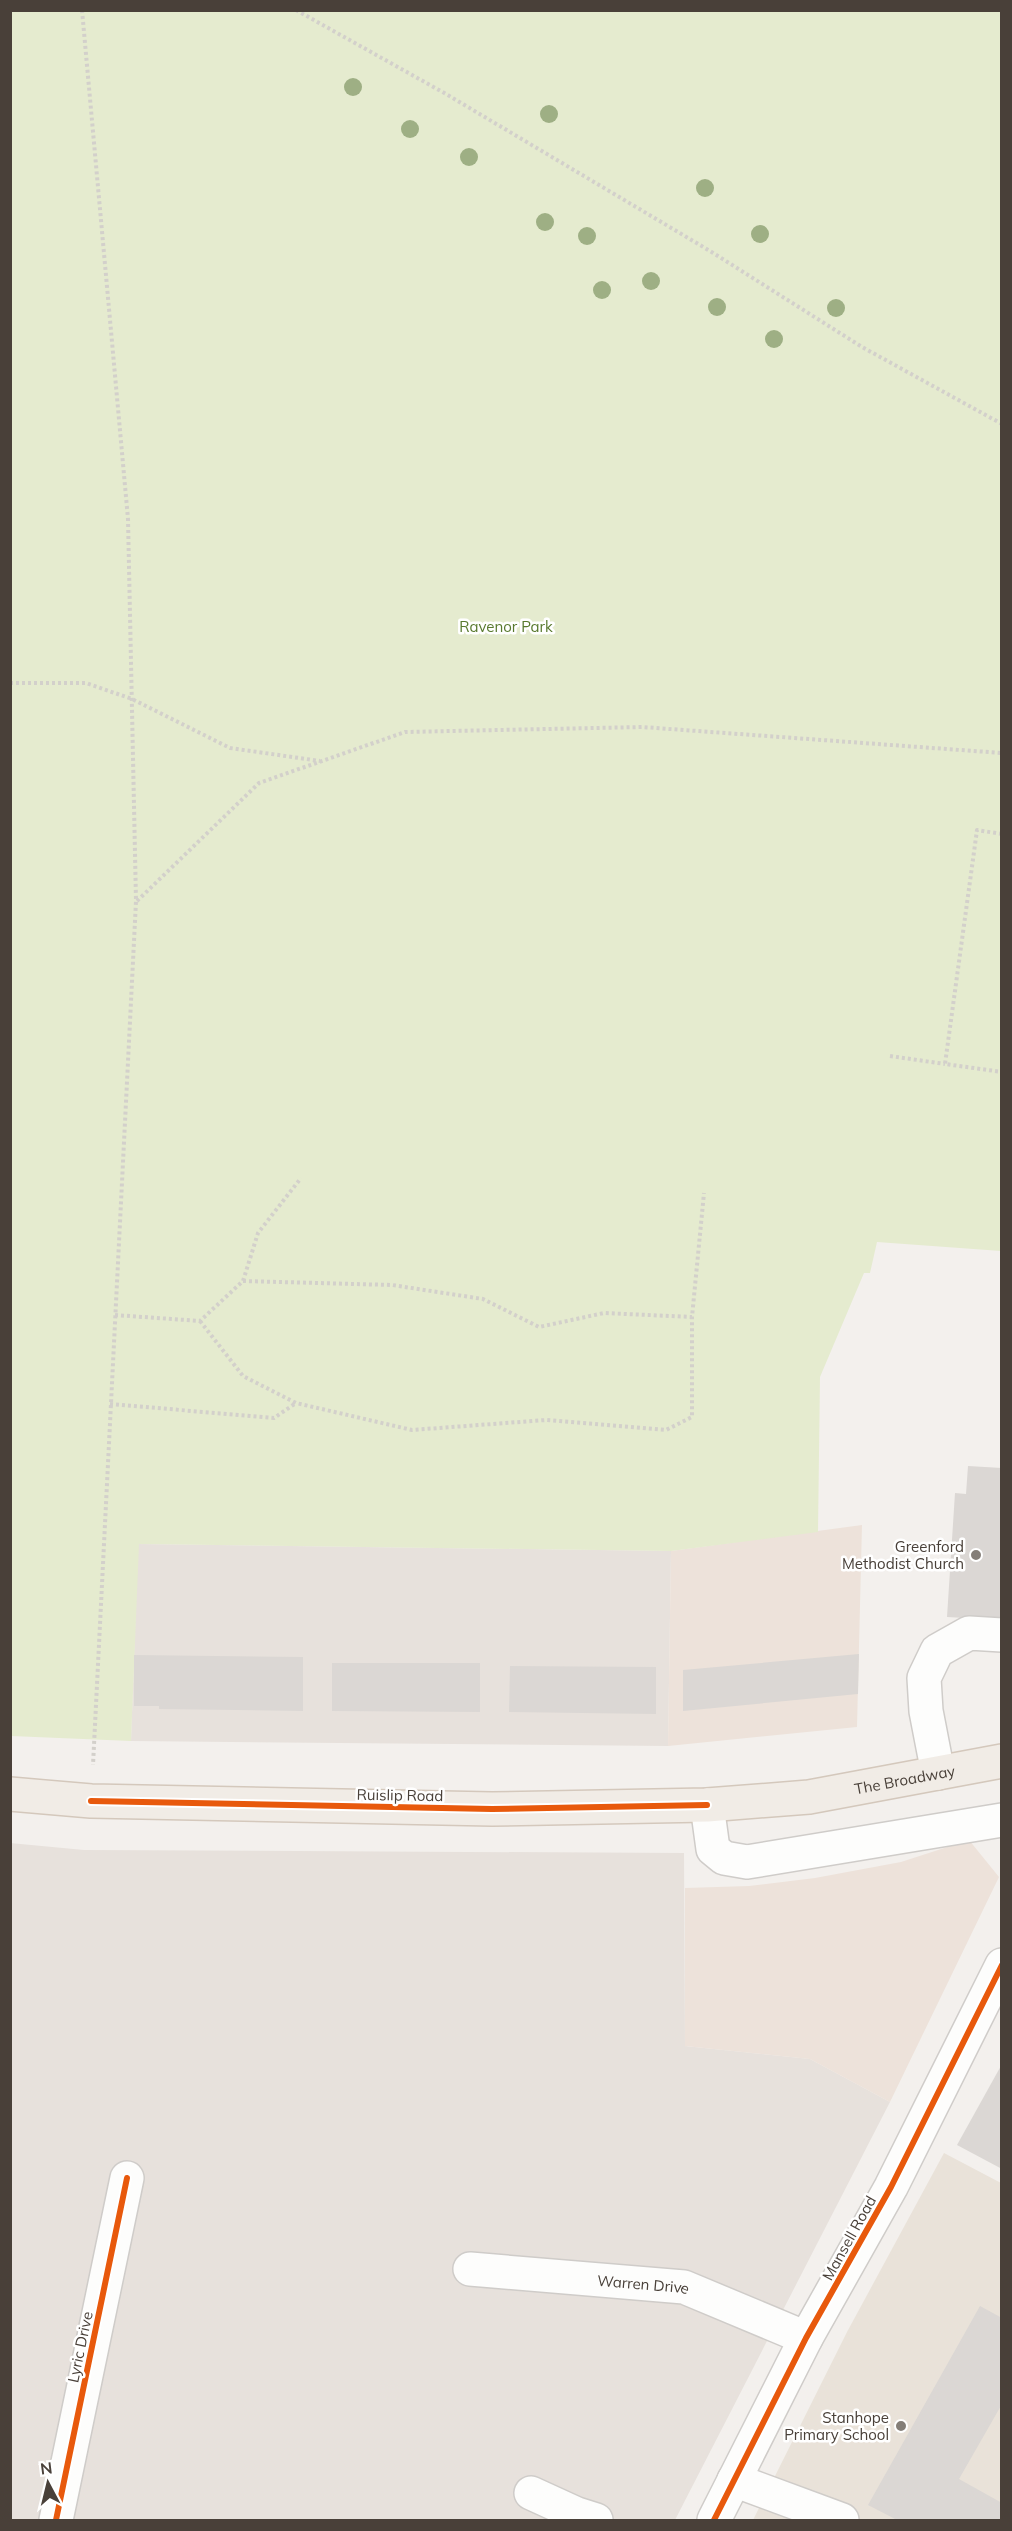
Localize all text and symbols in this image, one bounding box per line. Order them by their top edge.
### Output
park label: Ravenor Park [459,617,553,636]
place label: Greenford Methodist Church [842,1537,964,1573]
marker: Greenford Methodist Church [969,1548,983,1562]
street label: The Broadway [853,1760,956,1798]
street label: Ruislip Road [356,1785,444,1805]
street label: Mansell Road [818,2192,880,2284]
street label: Warren Drive [596,2270,693,2298]
street label: Lyric Drive [63,2310,97,2384]
place label: Stanhope Primary School [784,2408,889,2444]
marker: Stanhope Primary School [894,2419,908,2433]
north arrow [18,2453,78,2513]
text: N [39,2457,53,2479]

